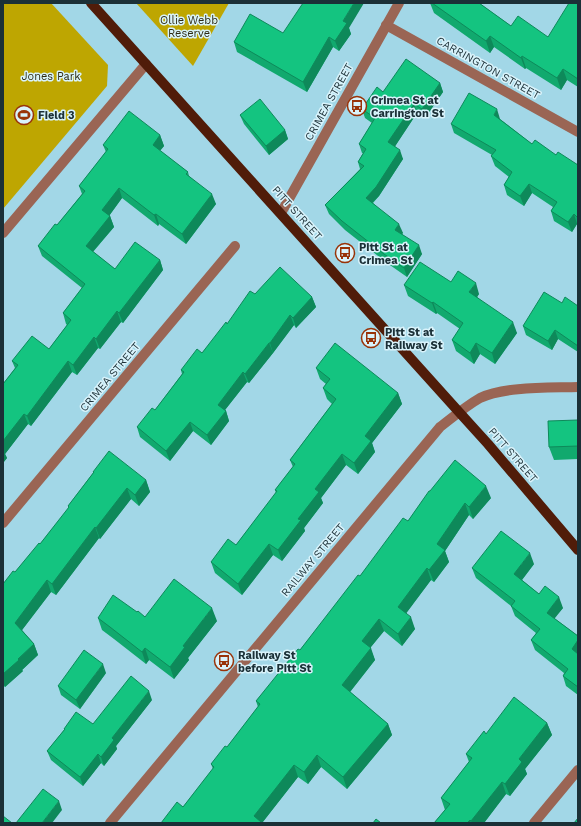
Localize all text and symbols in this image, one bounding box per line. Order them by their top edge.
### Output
park label: Ollie Webb Reserve [160,14,218,40]
street label: CARRINGTON STREET [434,34,542,102]
street label: CRIMEA STREET [302,61,356,143]
park label: Jones Park [21,70,81,83]
place label: Crimea St at Carrington St [371,94,444,120]
bus stop icon: Crimea St at Carrington St [346,95,368,117]
sports icon: Field 3 [13,104,35,126]
place label: Field 3 [38,109,75,122]
street label: PITT STREET [269,183,325,243]
place label: Pitt St at Crimea St [359,241,413,267]
bus stop icon: Pitt St at Crimea St [334,242,356,264]
place label: Pitt St at Railway St [385,326,443,352]
bus stop icon: Pitt St at Railway St [360,327,382,349]
street label: CRIMEA STREET [77,339,143,414]
street label: PITT STREET [486,425,540,485]
street label: RAILWAY STREET [279,521,348,599]
place label: Railway St before Pitt St [238,649,312,675]
bus stop icon: Railway St before Pitt St [213,650,235,672]

